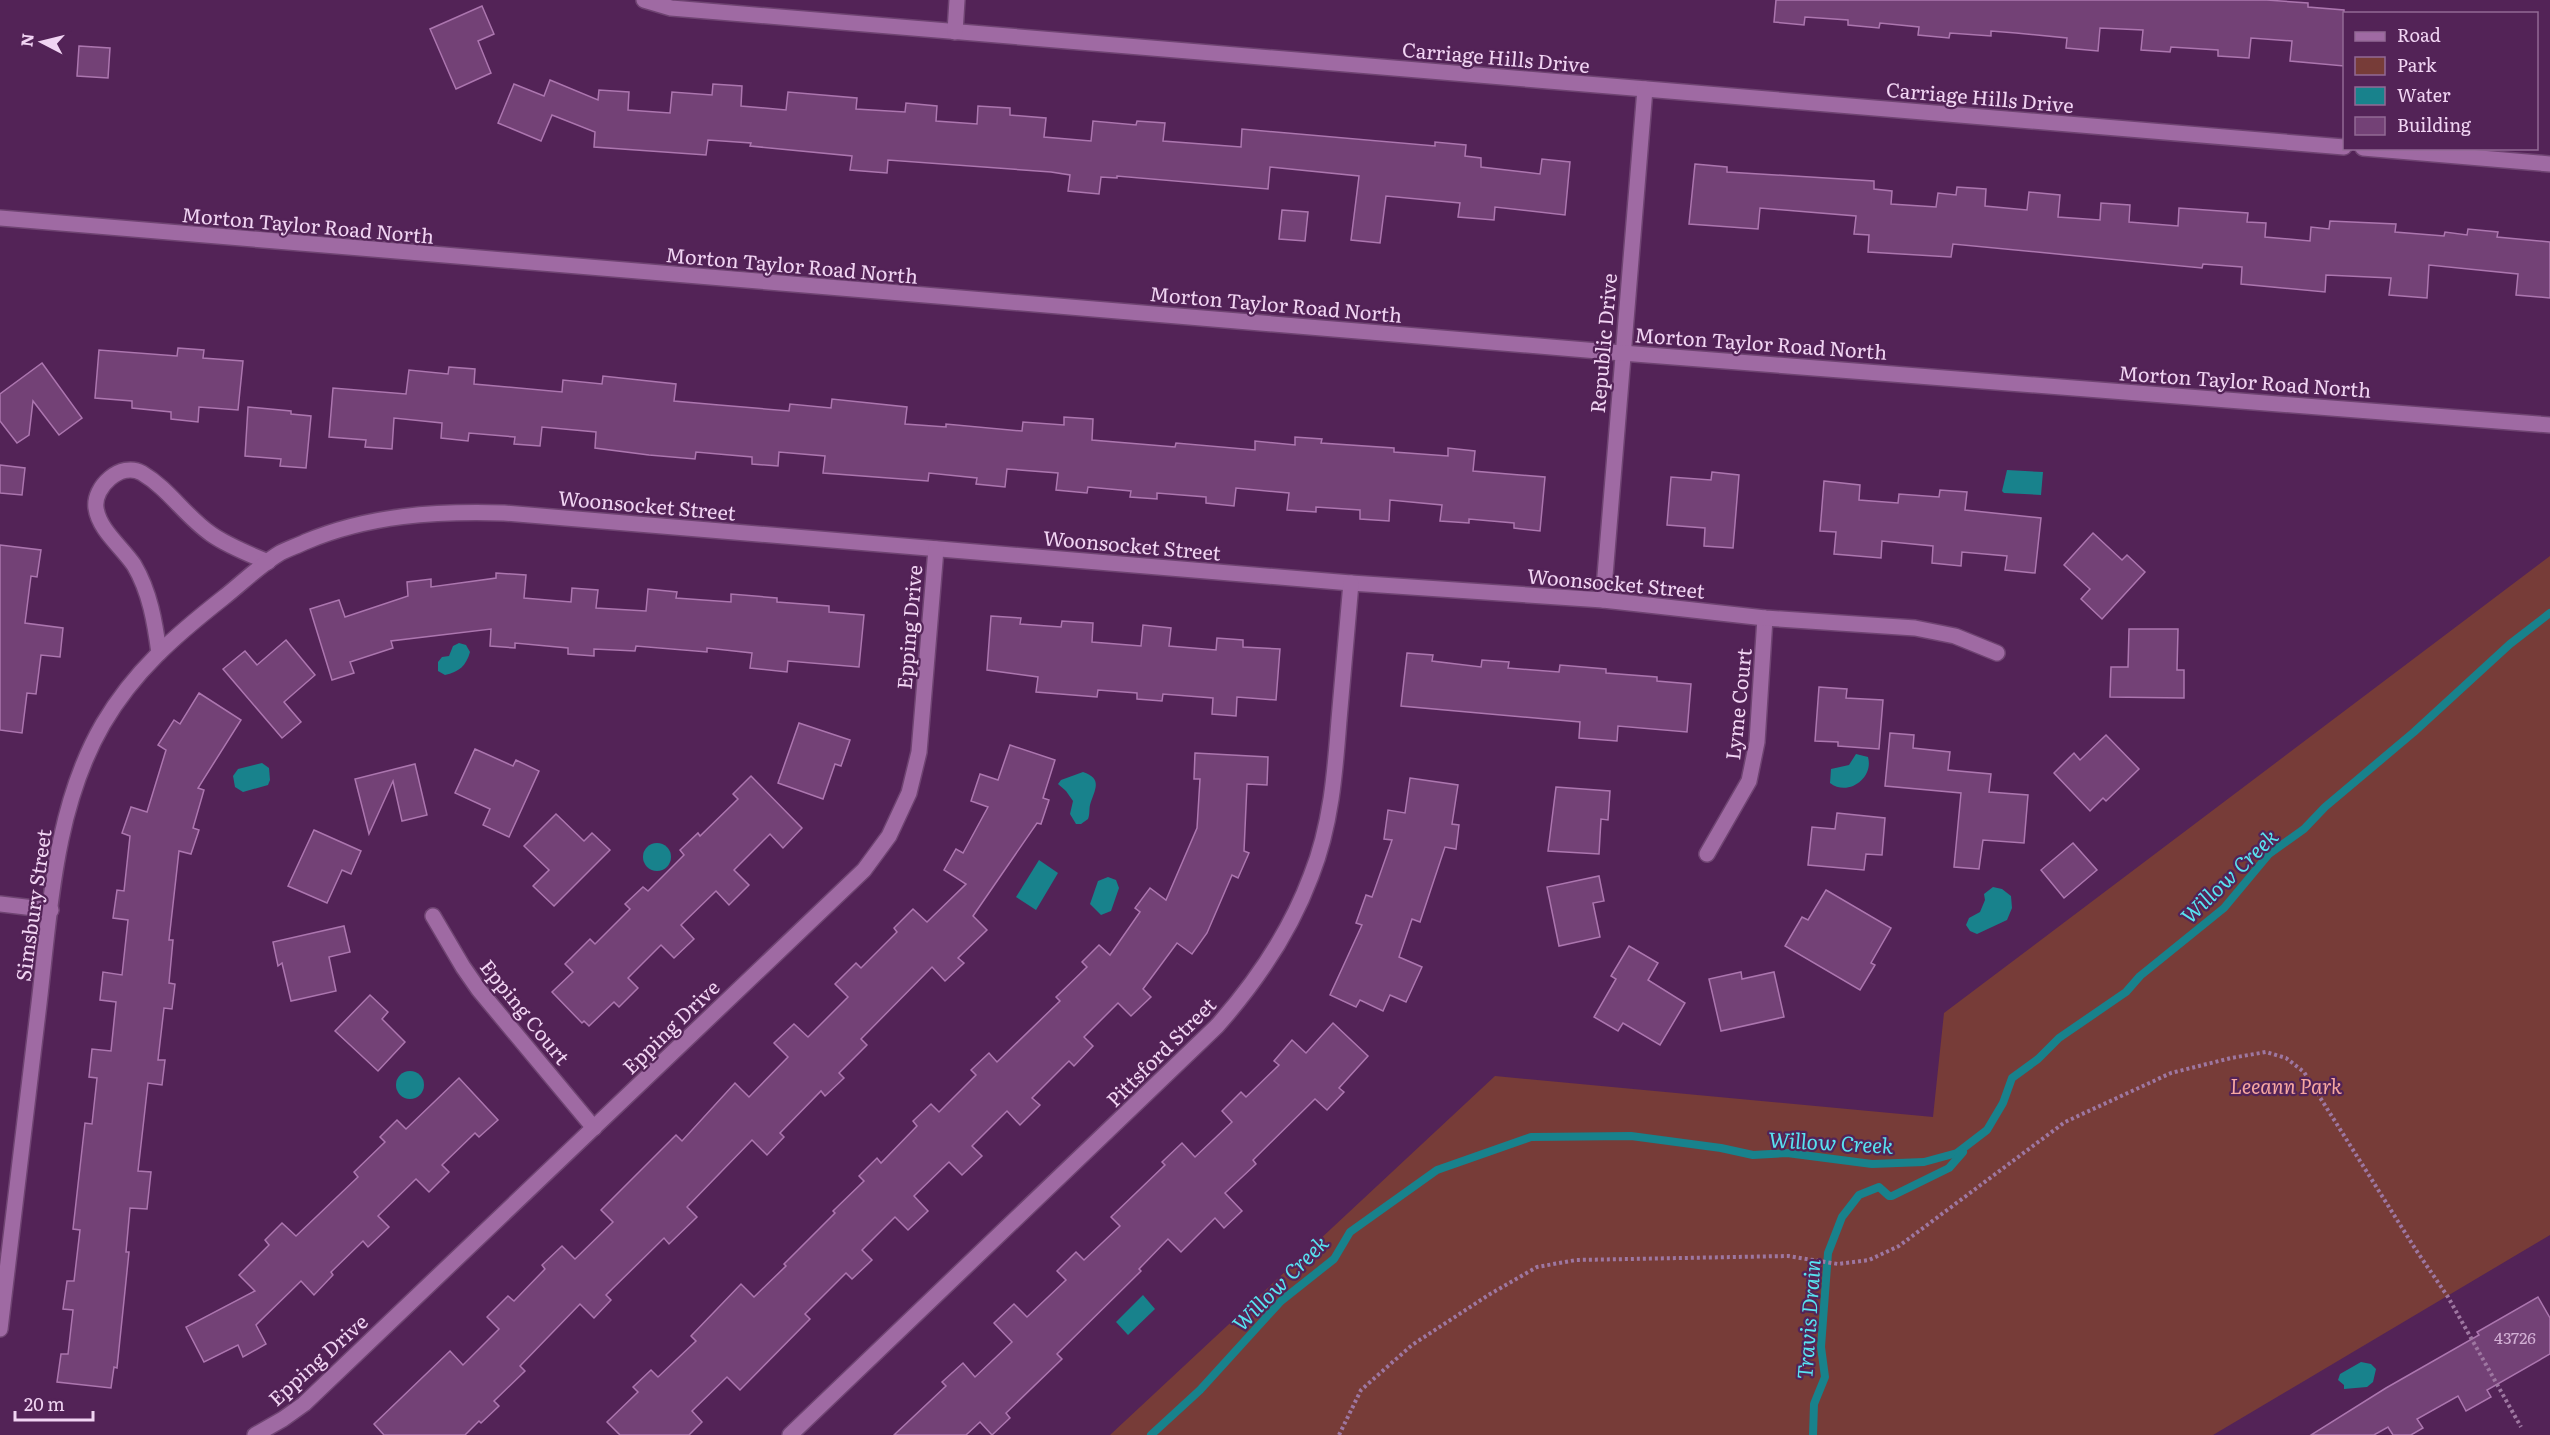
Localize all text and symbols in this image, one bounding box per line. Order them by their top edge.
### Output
north arrow [12,12,72,72]
legend [2343,12,2538,150]
text: Road [2397,21,2441,48]
text: N [13,32,39,48]
street label: Carriage Hills Drive [1401,33,1591,79]
text: Park [2397,51,2438,78]
street label: Carriage Hills Drive [1885,73,2075,119]
text: Water [2397,81,2451,108]
text: Building [2397,111,2472,138]
street label: Morton Taylor Road North [181,198,435,250]
street label: Morton Taylor Road North [665,238,919,290]
street label: Republic Drive [1581,272,1623,414]
street label: Morton Taylor Road North [1149,277,1403,329]
street label: Morton Taylor Road North [1634,318,1888,366]
street label: Morton Taylor Road North [2118,356,2372,404]
street label: Woonsocket Street [557,481,737,527]
street label: Woonsocket Street [1042,521,1222,567]
street label: Woonsocket Street [1526,559,1706,605]
street label: Epping Drive [888,564,928,690]
street label: Lyme Court [1716,647,1758,761]
water label: Willow Creek [2172,820,2284,930]
street label: Simsbury Street [6,827,58,983]
street label: Epping Court [474,952,578,1070]
street label: Epping Drive [615,972,725,1080]
street label: Pittsford Street [1098,989,1222,1113]
park label: Leeann Park [2230,1070,2342,1100]
water label: Willow Creek [1768,1122,1895,1160]
water label: Willow Creek [1224,1227,1334,1337]
water label: Travis Drain [1787,1258,1827,1380]
street label: Epping Drive [261,1306,373,1412]
house number: 43726 [2494,1325,2536,1349]
scale bar [15,1384,93,1422]
text: 20 m [24,1390,65,1417]

